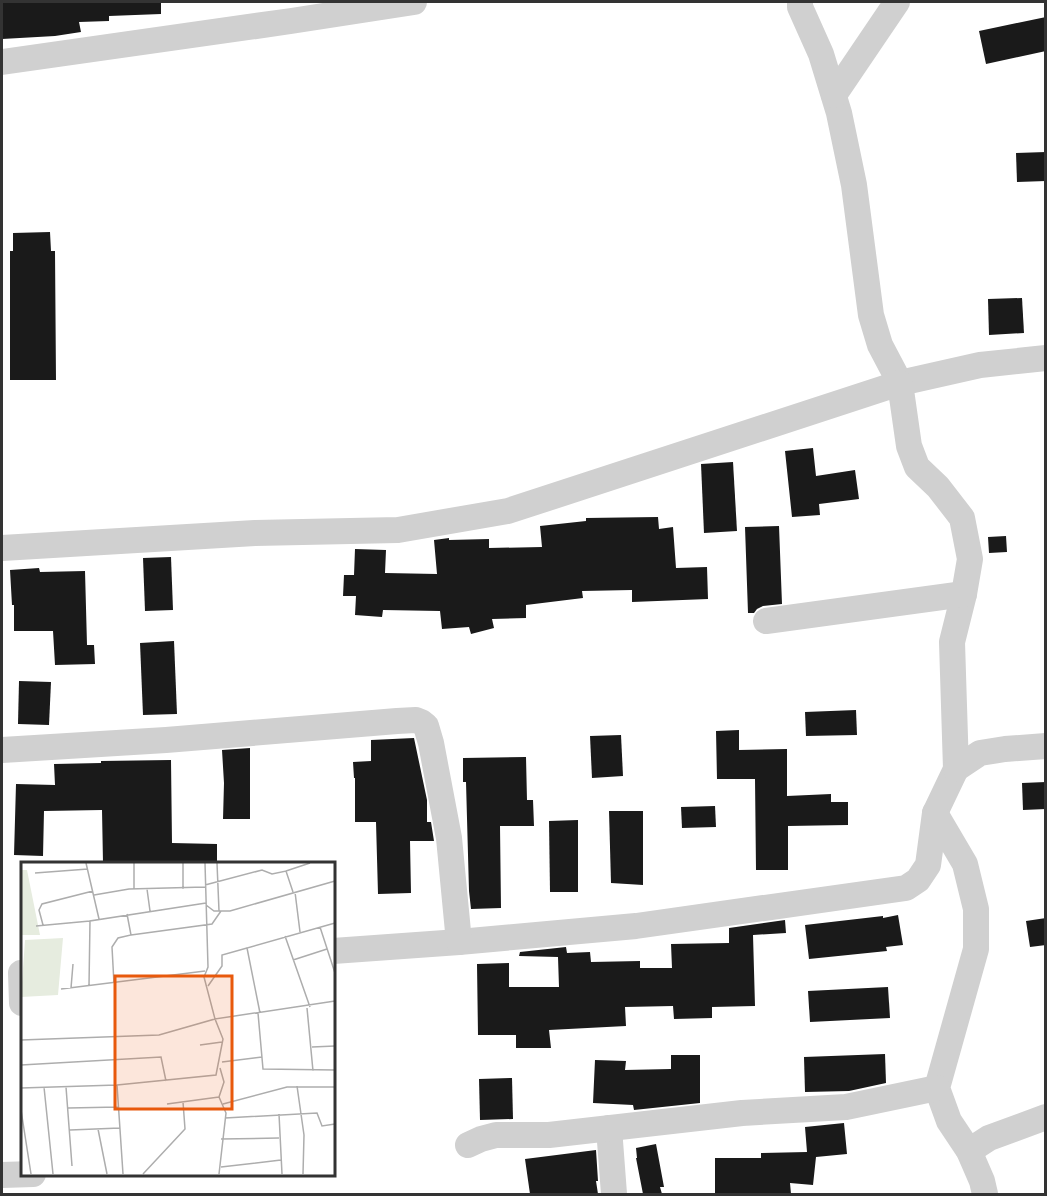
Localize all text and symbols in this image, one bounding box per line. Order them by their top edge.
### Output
inset map [21,862,334,1175]

